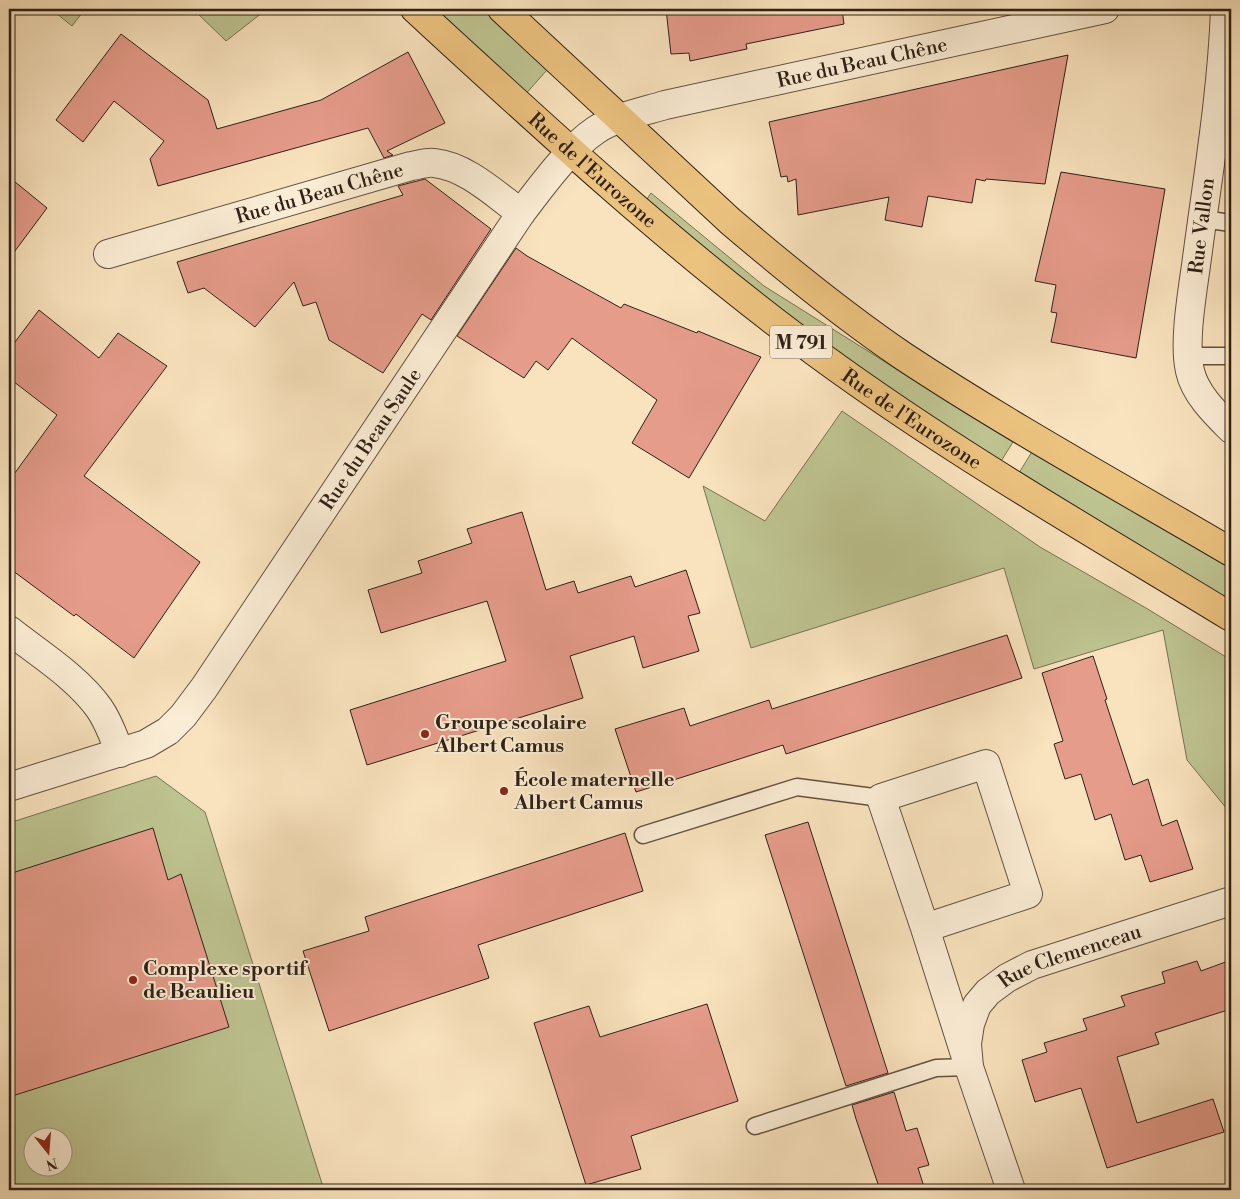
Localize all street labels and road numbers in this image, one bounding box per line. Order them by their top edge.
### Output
street label: Rue du Beau Chêne [775,33,950,94]
street label: Rue de l'Eurozone [522,108,661,235]
street label: Rue du Beau Chêne [233,158,407,230]
street label: Rue Vallon [1184,176,1221,276]
road number: M 791 [770,326,832,358]
street label: Rue du Beau Saule [315,364,428,515]
street label: Rue de l'Eurozone [836,364,986,476]
street label: Rue Clemenceau [994,919,1145,994]

